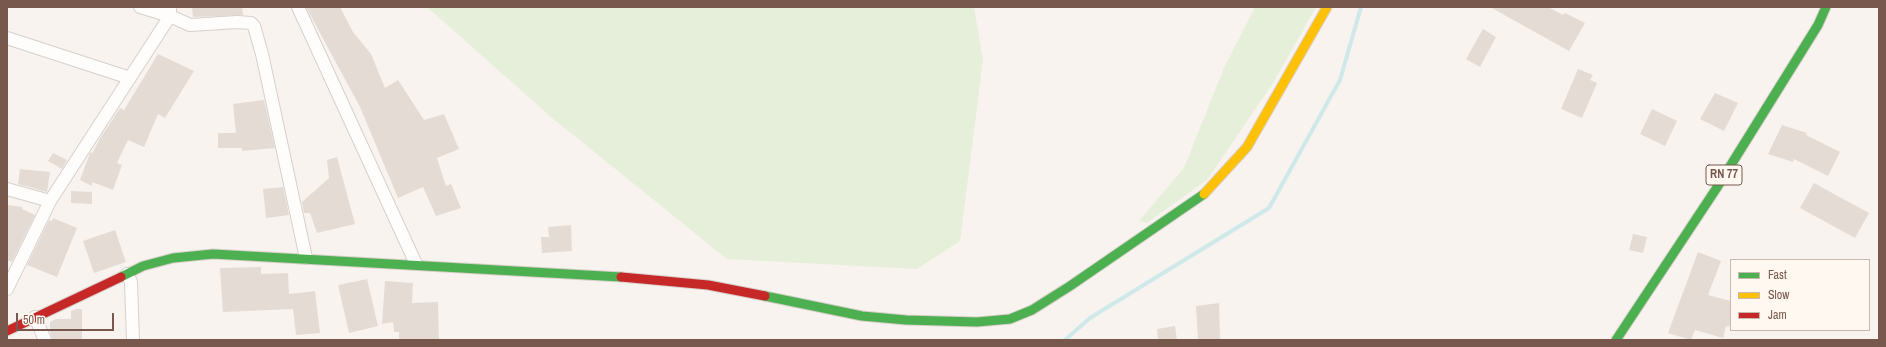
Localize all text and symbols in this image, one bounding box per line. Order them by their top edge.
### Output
road number: RN 77 [1706,165,1742,185]
legend [1730,259,1870,331]
text: Fast [1768,267,1787,283]
text: Slow [1768,287,1789,303]
scale bar [18,305,116,331]
text: Jam [1768,307,1787,323]
text: 50 m [23,312,45,328]

